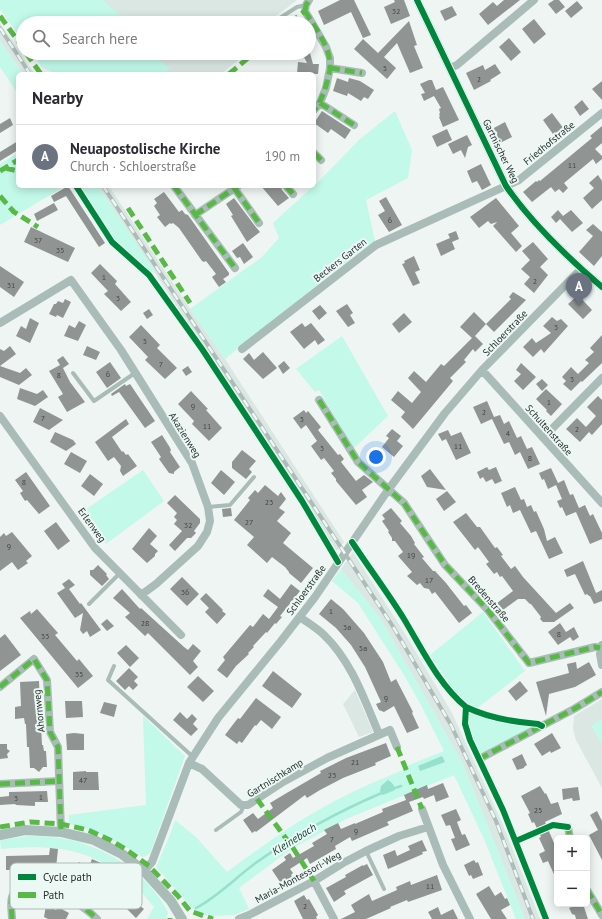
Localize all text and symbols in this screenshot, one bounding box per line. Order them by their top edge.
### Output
house number: 32 [392,6,400,16]
search box [16,16,316,60]
icon: search [30,27,52,49]
text: Search here [62,29,138,48]
house number: 5 [383,63,387,73]
house number: 2 [477,74,481,84]
text: Nearby [32,87,83,109]
street label: Gartnischer Weg [480,117,522,185]
street label: Friedhofstraße [521,118,577,168]
text: Neuapostolische Kirche [70,139,220,158]
text: A [41,148,49,165]
text: 190 m [265,148,300,165]
text: Church · Schloerstraße [70,158,196,175]
house number: 11 [568,160,576,170]
house number: 6 [388,215,392,225]
house number: 37 [34,235,42,245]
street label: Beckers Garten [311,235,369,285]
house number: 35 [56,245,64,255]
house number: 1 [102,272,106,282]
pin: A [566,273,592,306]
house number: 2 [533,276,537,286]
house number: 31 [7,280,15,290]
house number: 3 [116,293,120,303]
street label: Schloerstraße [480,307,530,359]
house number: 3 [554,322,558,332]
house number: 5 [143,336,147,346]
house number: 7 [159,359,163,369]
house number: 6 [106,369,110,379]
house number: 8 [57,370,61,380]
house number: 3 [570,374,574,384]
house number: 1 [547,397,551,407]
house number: 9 [191,401,195,411]
street label: Schultenstraße [523,402,575,458]
house number: 2 [482,407,486,417]
street label: Akazienweg [166,410,204,460]
house number: 7 [41,413,45,423]
house number: 5 [300,414,304,424]
house number: 11 [203,421,211,431]
house number: 2 [575,424,579,434]
house number: 4 [506,428,511,438]
house number: 11 [454,441,462,451]
house number: 3 [320,443,324,453]
your location [366,447,386,467]
house number: 8 [528,453,532,463]
house number: 8 [22,477,26,487]
house number: 23 [265,497,273,507]
street label: Erlenweg [75,505,109,545]
house number: 27 [245,517,253,527]
house number: 32 [184,520,192,530]
house number: 9 [7,541,11,551]
house number: 19 [407,550,415,560]
street label: Schloerstraße [283,562,329,618]
street label: Bredenstraße [465,573,513,625]
house number: 17 [425,575,433,585]
house number: 36 [181,587,189,597]
house number: 1 [329,606,333,616]
house number: 28 [141,618,149,628]
house number: 3a [343,622,351,632]
house number: 8 [557,629,561,639]
house number: 33 [41,631,49,641]
house number: 5a [359,643,367,653]
house number: 35 [75,669,83,679]
street label: Ahornweg [30,689,48,733]
house number: 9 [384,693,388,703]
street label: Gartnischkamp [245,756,305,800]
house number: 21 [351,757,359,767]
house number: 23 [328,770,336,780]
house number: 47 [79,775,87,785]
house number: 1 [39,792,43,802]
house number: 3 [14,793,18,803]
house number: 25 [534,805,542,815]
water label: Kleinebach [269,820,319,858]
house number: 9 [354,826,358,836]
house number: 7 [330,834,334,844]
map controls [554,835,590,907]
button: + [554,835,590,871]
street label: Maria-Montessori-Weg [253,848,343,906]
legend [10,863,142,909]
text: Cycle path [43,870,92,884]
button: − [554,871,590,907]
house number: 11 [426,881,434,891]
text: Path [43,888,64,902]
house number: 2 [303,901,307,911]

